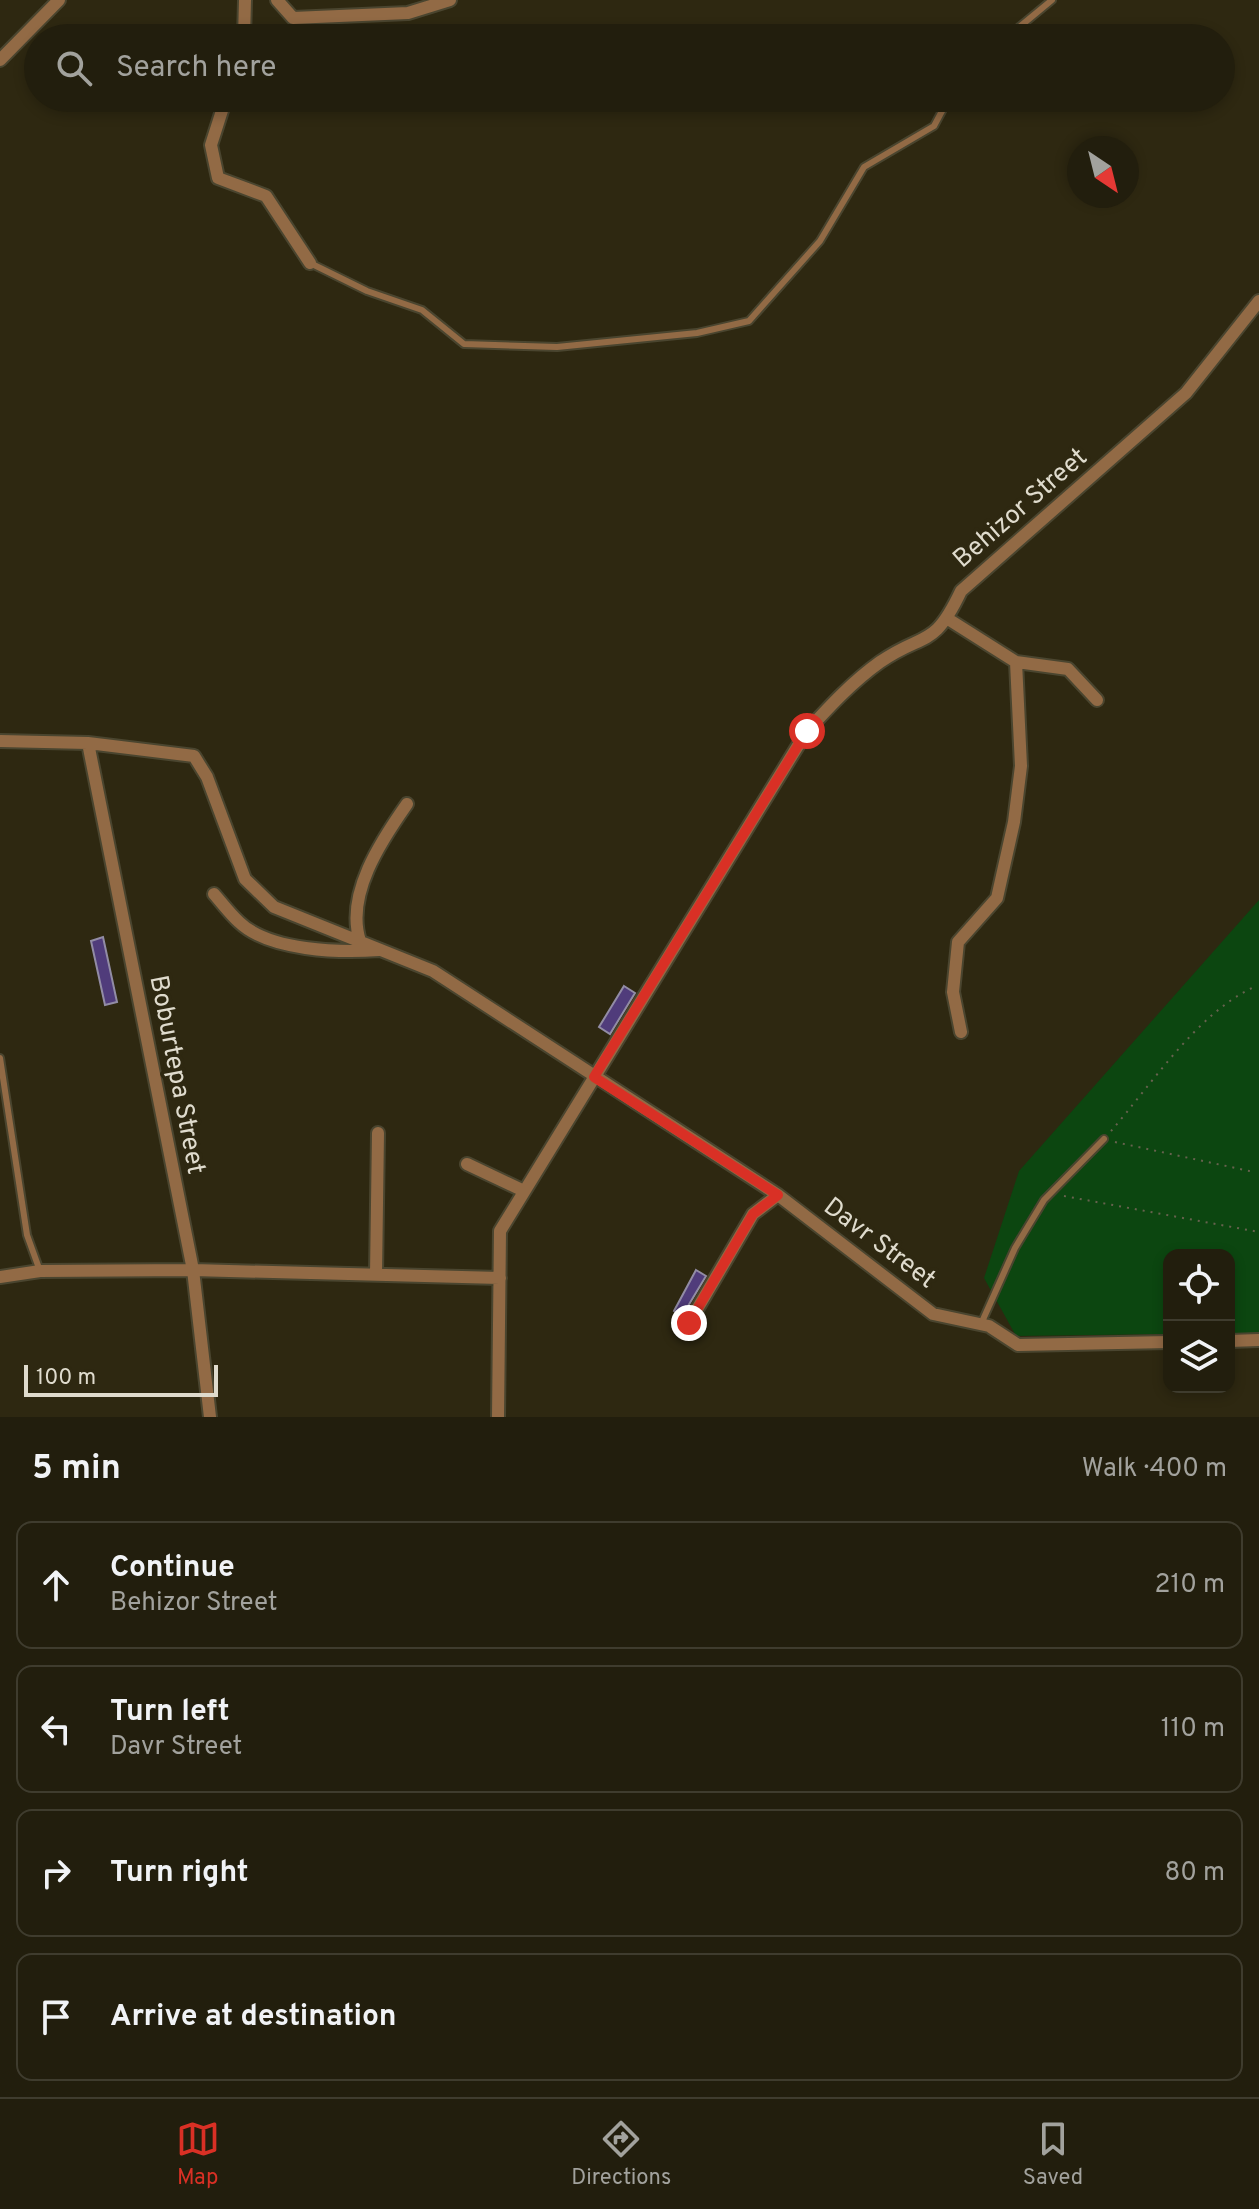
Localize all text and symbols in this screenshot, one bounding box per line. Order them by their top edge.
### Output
search box [24,24,1235,112]
icon: search [52,46,96,90]
text: Search here [116,50,276,87]
north arrow [1067,136,1139,208]
street label: Behizor Street [947,442,1095,576]
route start [789,713,825,749]
street label: Boburtepa Street [141,973,211,1177]
street label: Davr Street [816,1191,942,1297]
map controls [1163,1249,1235,1393]
button: locate [1163,1249,1235,1321]
route end [671,1305,707,1341]
button: layers [1163,1321,1235,1393]
scale bar [24,1361,218,1397]
text: 100 m [36,1365,96,1392]
text: 5 min [32,1448,121,1491]
text: Walk · 400 m [1082,1453,1227,1486]
text: Continue [110,1550,235,1587]
icon: ahead [34,1563,78,1607]
text: 210 m [1155,1569,1225,1602]
text: Behizor Street [110,1587,278,1620]
text: Turn left [110,1694,230,1731]
icon: left [34,1707,78,1751]
text: 110 m [1161,1713,1225,1746]
text: Davr Street [110,1731,242,1764]
icon: right [34,1851,78,1895]
text: Turn right [110,1855,248,1892]
text: 80 m [1165,1857,1225,1890]
icon: arrive [34,1995,78,2039]
text: Arrive at destination [110,1999,396,2036]
tab: Map [176,2117,220,2192]
tab: Directions [571,2117,671,2192]
tab: Saved [1023,2117,1083,2192]

